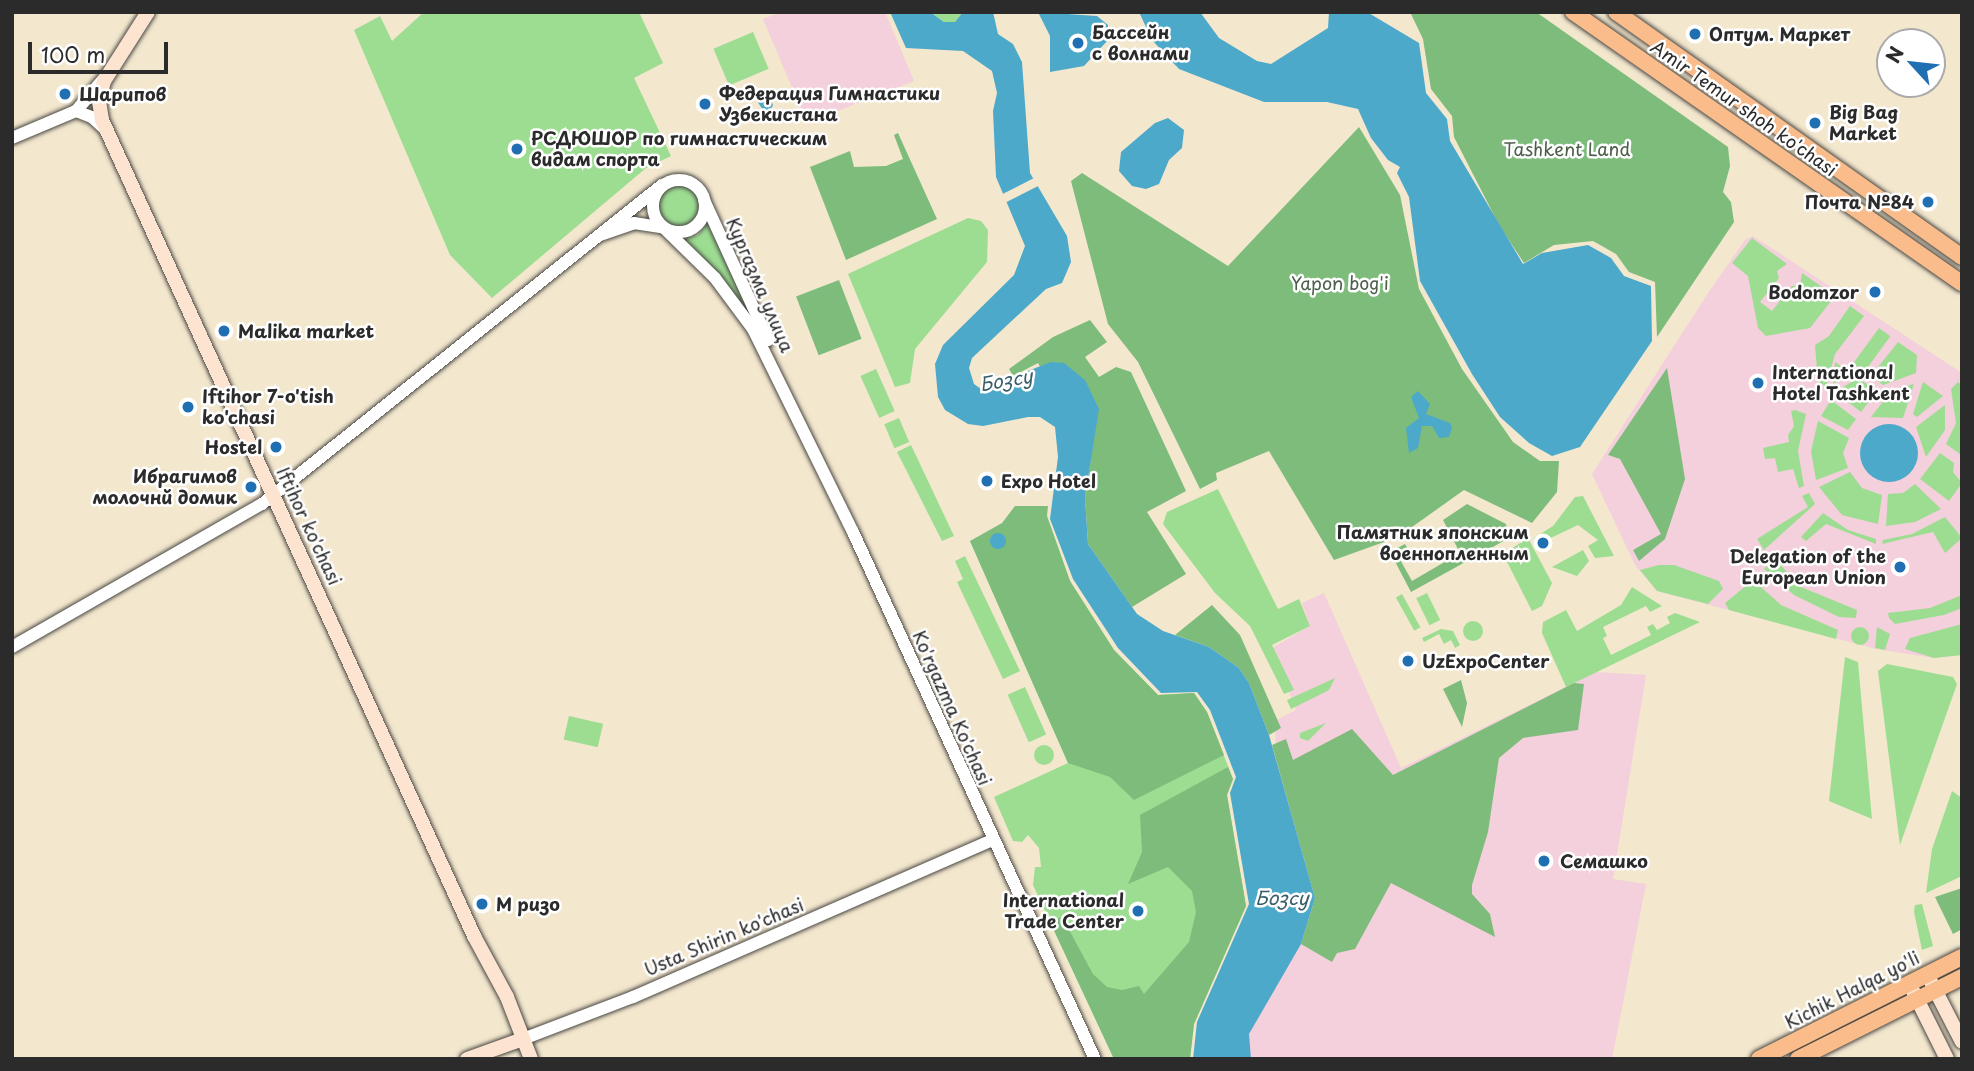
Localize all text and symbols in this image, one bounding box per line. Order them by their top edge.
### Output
place label: Бассейн с волнами [1092,22,1190,64]
place label: Оптум. Маркет [1709,23,1850,45]
marker: Оптум. Маркет [1687,26,1703,42]
scale bar [32,28,172,72]
north arrow [1876,28,1946,98]
marker: Бассейн с волнами [1070,35,1086,51]
street label: Amir Temur shoh ko'chasi [1647,35,1841,181]
text: 100 m [41,38,105,70]
text: N [1878,41,1910,67]
place label: Шарипов [79,83,166,105]
place label: Федерация Гимнастики Узбекистана [719,83,940,126]
marker: Шарипов [57,86,73,102]
marker: Федерация Гимнастики Узбекистана [697,96,713,112]
place label: Big Bag Market [1829,102,1899,144]
marker: Big Bag Market [1807,115,1823,131]
place label: РСДЮШОР по гимнастическим видам спорта [531,128,829,170]
park label: Tashkent Land [1504,138,1630,160]
marker: РСДЮШОР по гимнастическим видам спорта [509,141,525,157]
place label: Почта №84 [1805,191,1914,213]
marker: Почта №84 [1920,194,1936,210]
street label: Кургазма улица [722,214,798,356]
park label: Yapon bog'i [1291,272,1389,294]
place label: Bodomzor [1768,281,1859,303]
marker: Bodomzor [1865,282,1885,302]
place label: Malika market [238,320,376,342]
marker: Malika market [216,323,232,339]
place label: International Hotel Tashkent [1772,362,1911,404]
water label: Бозсу [978,364,1034,396]
marker: International Hotel Tashkent [1750,375,1766,391]
place label: Iftihor 7-o'tish ko'chasi [202,386,334,428]
marker: Iftihor 7-o'tish ko'chasi [180,399,196,415]
place label: Hostel [205,436,262,458]
marker: Hostel [268,439,284,455]
street label: Iftihor ko'chasi [272,463,346,589]
place label: Ибрагимов молочнй домик [92,466,237,508]
place label: Expo Hotel [1001,470,1099,492]
marker: Expo Hotel [979,473,995,489]
marker: Ибрагимов молочнй домик [243,479,259,495]
place label: Памятник японским военнопленным [1336,522,1529,564]
marker: Памятник японским военнопленным [1535,535,1551,551]
place label: Delegation of the European Union [1728,546,1886,588]
marker: Delegation of the European Union [1892,559,1908,575]
street label: Ko'rgazma Ko'chasi [908,627,996,789]
place label: UzExpoCenter [1422,650,1550,672]
marker: UzExpoCenter [1400,653,1416,669]
place label: Семашко [1560,850,1648,872]
marker: Семашко [1534,851,1554,871]
water label: Бозсу [1255,887,1309,909]
place label: International Trade Center [1003,890,1124,932]
place label: М ризо [496,893,561,915]
street label: Usta Shirin ko'chasi [641,893,807,981]
marker: М ризо [474,896,490,912]
marker: International Trade Center [1130,903,1146,919]
street label: Kichik Halqa yo'li [1780,946,1924,1034]

